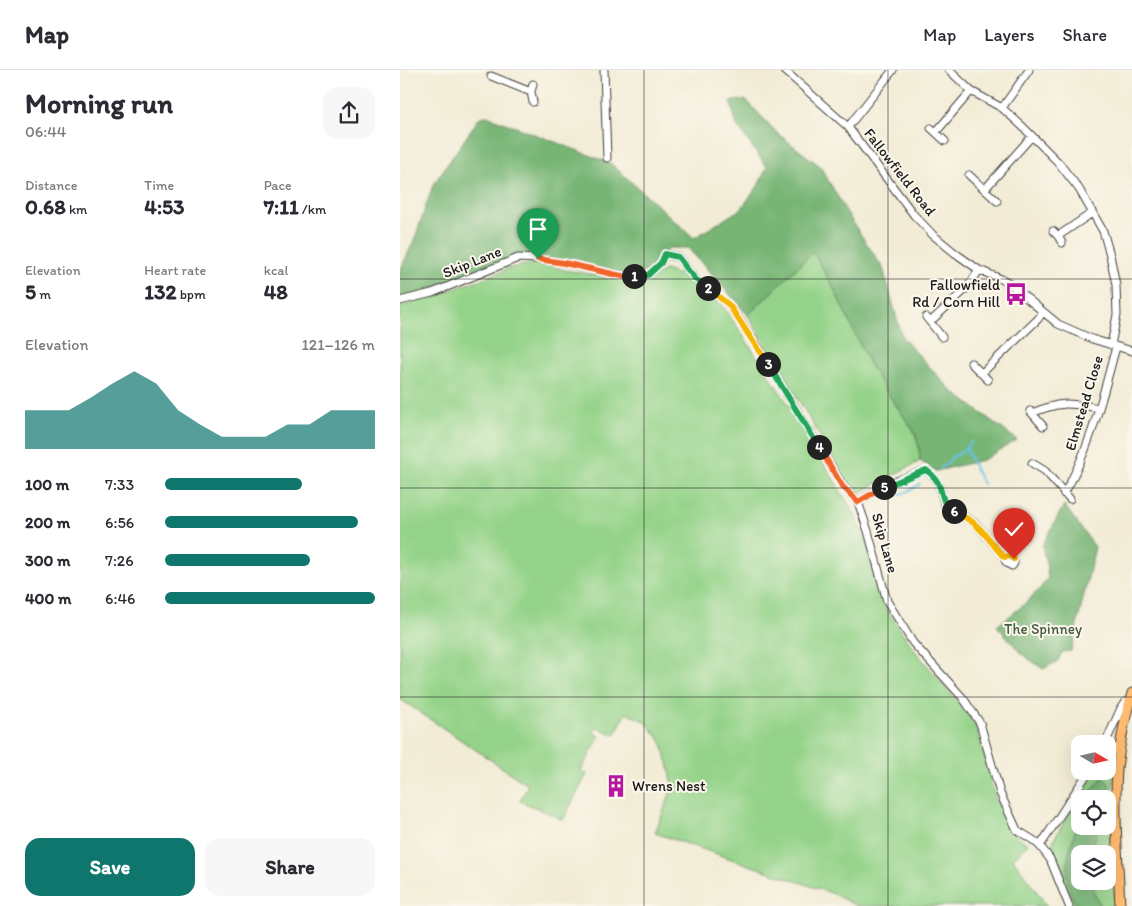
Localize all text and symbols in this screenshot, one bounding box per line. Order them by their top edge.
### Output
text: Map [25,20,69,49]
text: Map [923,24,956,46]
text: Layers [984,24,1034,46]
text: Share [1062,24,1107,46]
text: Morning run [25,86,173,120]
button: share [323,87,375,139]
text: 06:44 [25,122,66,141]
street label: Fallowfield Road [860,125,940,219]
text: Distance [25,177,77,194]
text: Time [144,177,174,194]
text: Pace [264,177,292,194]
text: 0.68 [25,194,66,219]
text: 4:53 [144,194,185,219]
text: 7:11 [264,194,299,219]
text: km [66,201,87,218]
text: /km [299,201,326,218]
pin [517,208,559,259]
icon: arrive [524,215,552,243]
street label: Skip Lane [440,242,504,282]
text: Elevation [25,262,81,279]
text: Heart rate [144,262,206,279]
text: kcal [264,262,289,279]
pin: 1 [622,264,646,288]
text: 1 [631,268,638,285]
pin: 2 [696,276,720,300]
place label: Fallowfield Rd / Corn Hill [912,276,1001,311]
text: 5 [25,279,36,304]
text: 132 [144,279,177,304]
text: 48 [264,279,288,304]
text: 2 [705,280,712,297]
bus stop icon: Fallowfield Rd / Corn Hill [1003,281,1029,307]
text: m [36,286,51,303]
text: bpm [177,286,206,303]
text: Elevation [25,335,89,354]
text: 121–126 m [301,335,375,354]
pin: 3 [756,352,780,376]
street label: Elmstead Close [1061,353,1107,453]
text: 3 [765,356,772,373]
pin: 4 [806,434,832,460]
text: 4 [815,439,824,456]
pin: 5 [872,474,896,500]
text: 100 m [25,475,69,494]
text: 7:33 [105,475,134,494]
text: 5 [881,479,888,496]
pin: 6 [942,498,966,524]
text: 6 [951,503,958,520]
pin [993,508,1035,559]
street label: Skip Lane [868,511,902,575]
text: 200 m [25,513,70,532]
text: 6:56 [105,513,134,532]
icon: check [1000,515,1028,543]
text: 300 m [25,551,71,570]
text: 7:26 [105,551,134,570]
text: 400 m [25,589,71,608]
text: 6:46 [105,589,135,608]
park label: The Spinney [1004,620,1082,638]
north arrow [1071,735,1116,780]
map controls [1071,735,1116,890]
building icon: Wrens Nest [603,773,629,799]
place label: Wrens Nest [632,777,706,795]
button: locate [1071,790,1116,835]
button: Save [25,838,195,896]
button: Share [205,838,375,896]
button: layers [1071,845,1116,890]

